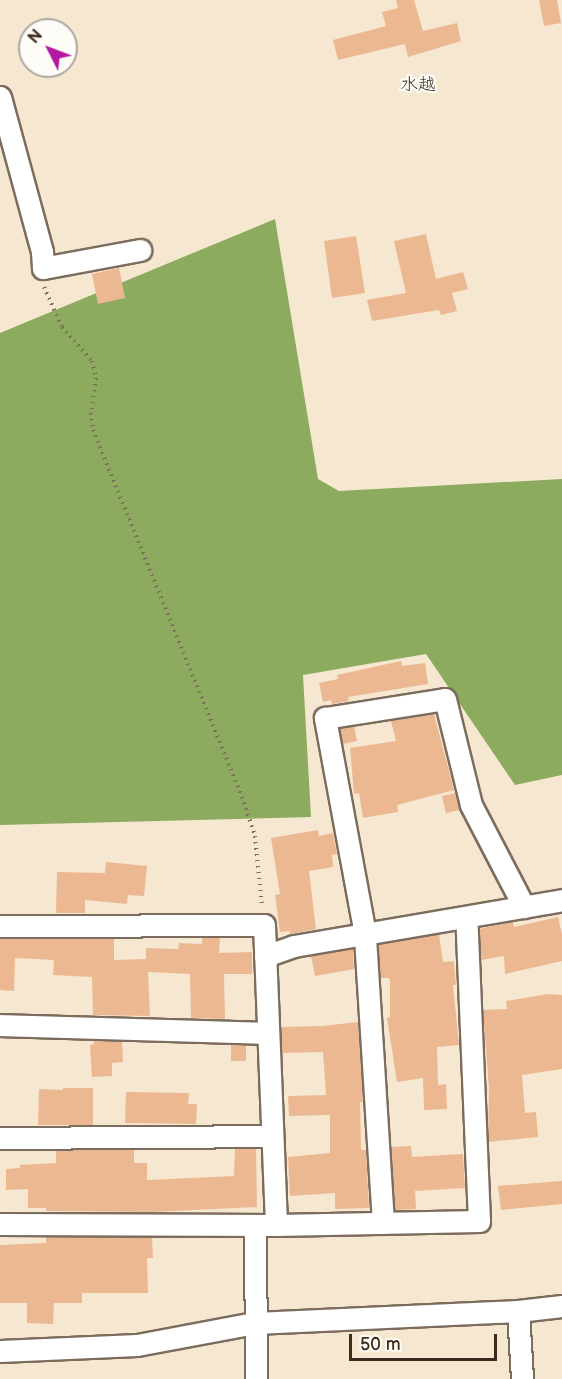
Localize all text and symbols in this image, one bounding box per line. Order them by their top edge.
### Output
north arrow [18,18,78,78]
text: N [25,26,47,48]
district label: 水越 [400,74,436,96]
scale bar [352,1322,500,1360]
text: 50 m [360,1334,401,1355]

